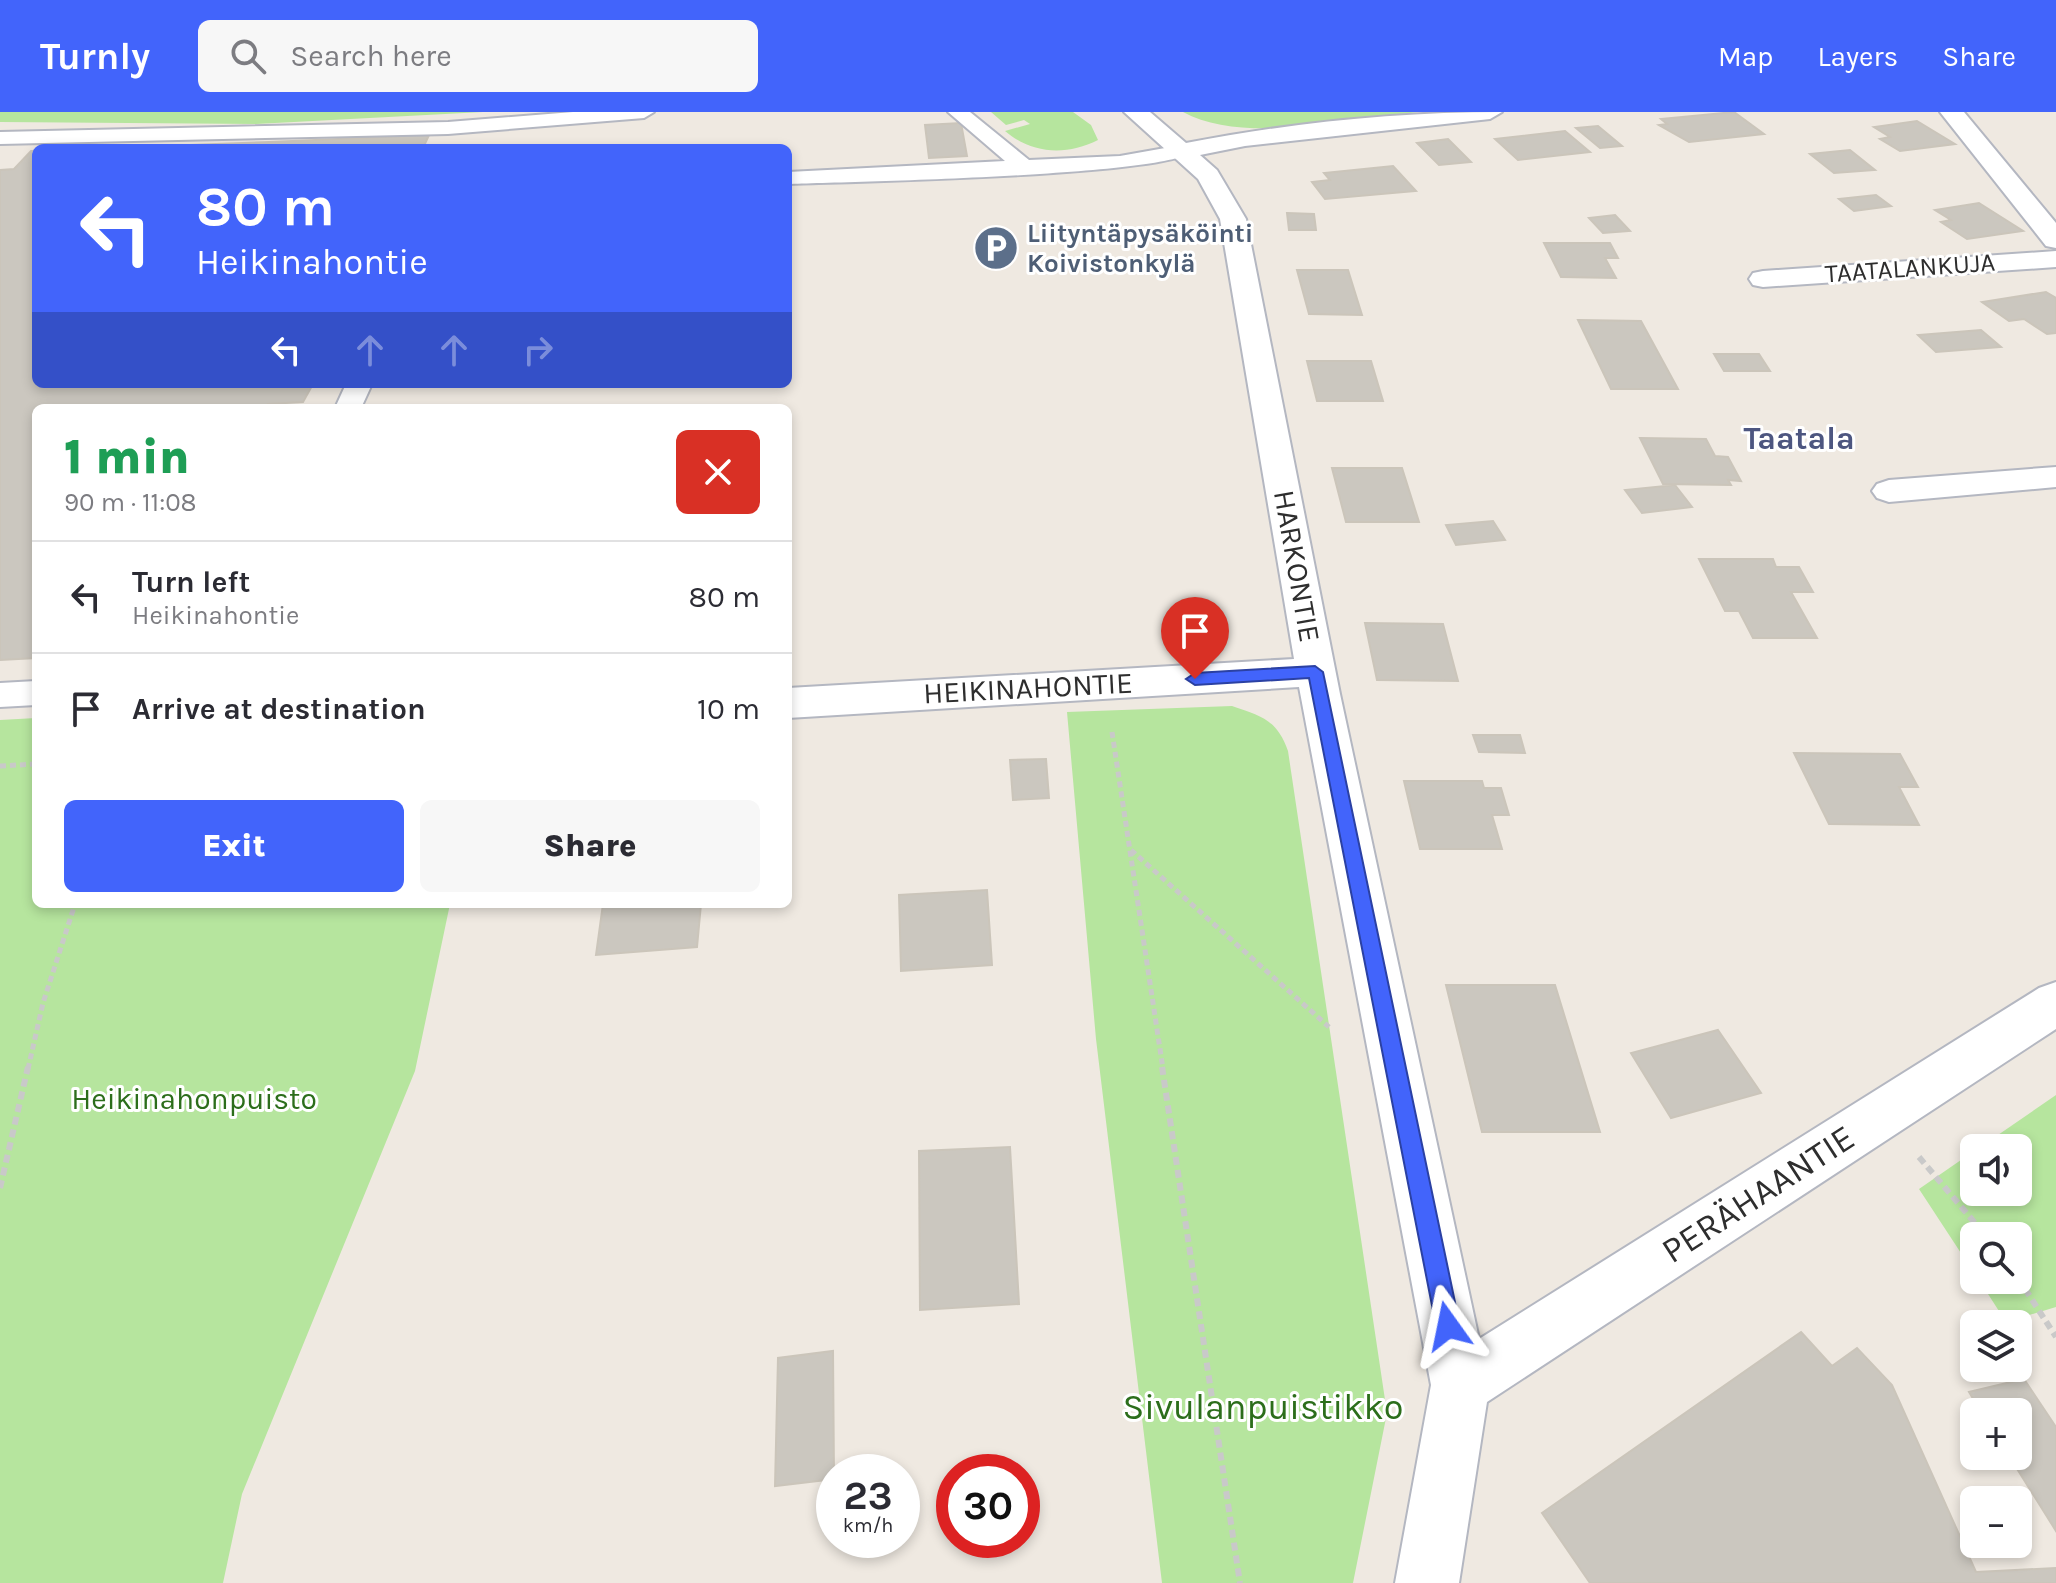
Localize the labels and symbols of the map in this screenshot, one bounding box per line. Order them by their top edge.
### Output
place label: Liityntäpysäköinti Koivistonkylä [1027,218,1253,279]
parking icon: Liityntäpysäköinti Koivistonkylä [972,224,1020,272]
street label: TAATALANKUJA [1824,247,1996,289]
district label: Taatala [1743,420,1855,457]
street label: HARKONTIE [1266,487,1328,645]
pin [1161,597,1229,679]
street label: HEIKINAHONTIE [922,665,1134,711]
park label: Heikinahonpuisto [71,1081,317,1117]
street label: PERÄHAANTIE [1654,1116,1862,1272]
position arrow [1406,1284,1490,1368]
park label: Sivulanpuistikko [1123,1386,1404,1428]
speed limit sign: 30 [936,1454,1040,1558]

